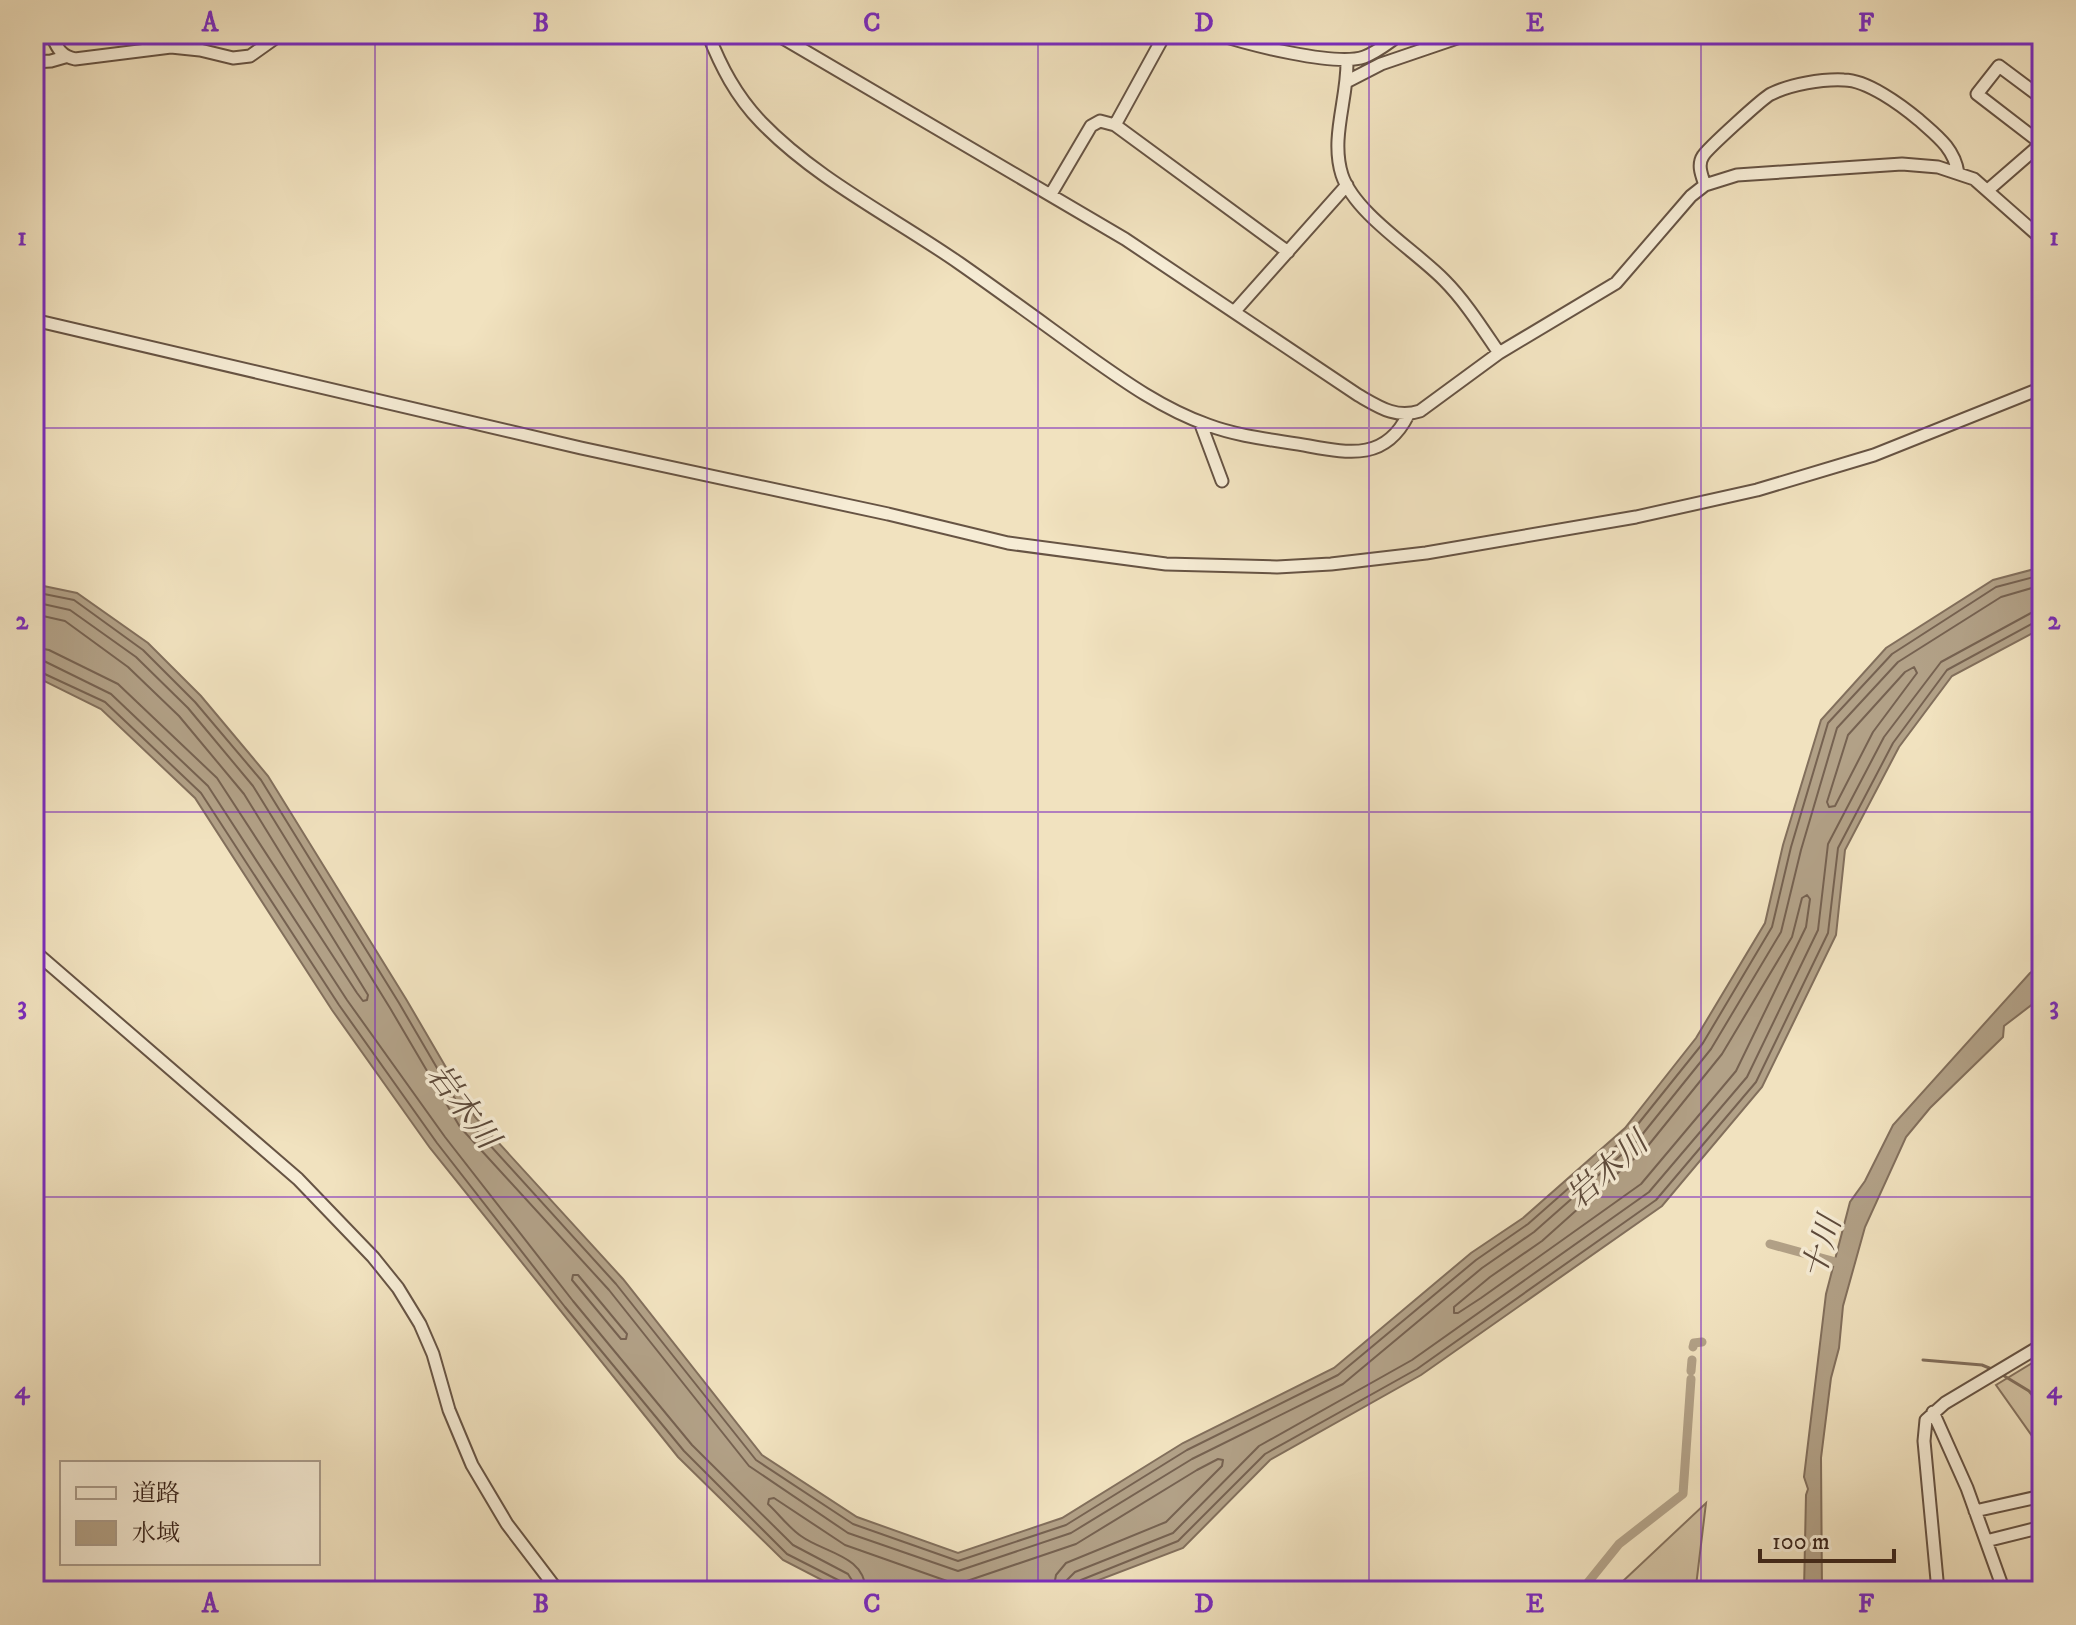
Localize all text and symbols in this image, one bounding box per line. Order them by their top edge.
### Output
text: A [201,7,220,40]
text: B [533,7,549,40]
text: C [863,7,881,40]
text: D [1194,7,1214,40]
text: E [1526,7,1544,40]
text: F [1858,7,1875,40]
text: 1 [17,221,27,254]
text: 1 [2049,221,2059,254]
text: 2 [16,605,30,638]
text: 2 [2048,605,2062,638]
text: 3 [17,990,27,1023]
text: 3 [2049,990,2059,1023]
water label: 岩木川 [417,1057,509,1160]
water label: 岩木川 [1559,1122,1659,1218]
water label: 十川 [1795,1209,1852,1284]
text: 4 [15,1374,31,1407]
text: 4 [2047,1374,2063,1407]
legend [60,1461,320,1565]
text: 道路 [132,1479,180,1509]
scale bar [1760,1513,1894,1563]
text: 水域 [132,1519,180,1549]
text: 100 m [1772,1527,1830,1557]
text: A [201,1588,220,1621]
text: B [533,1588,549,1621]
text: C [863,1588,881,1621]
text: D [1194,1588,1214,1621]
text: E [1526,1588,1544,1621]
text: F [1858,1588,1875,1621]

